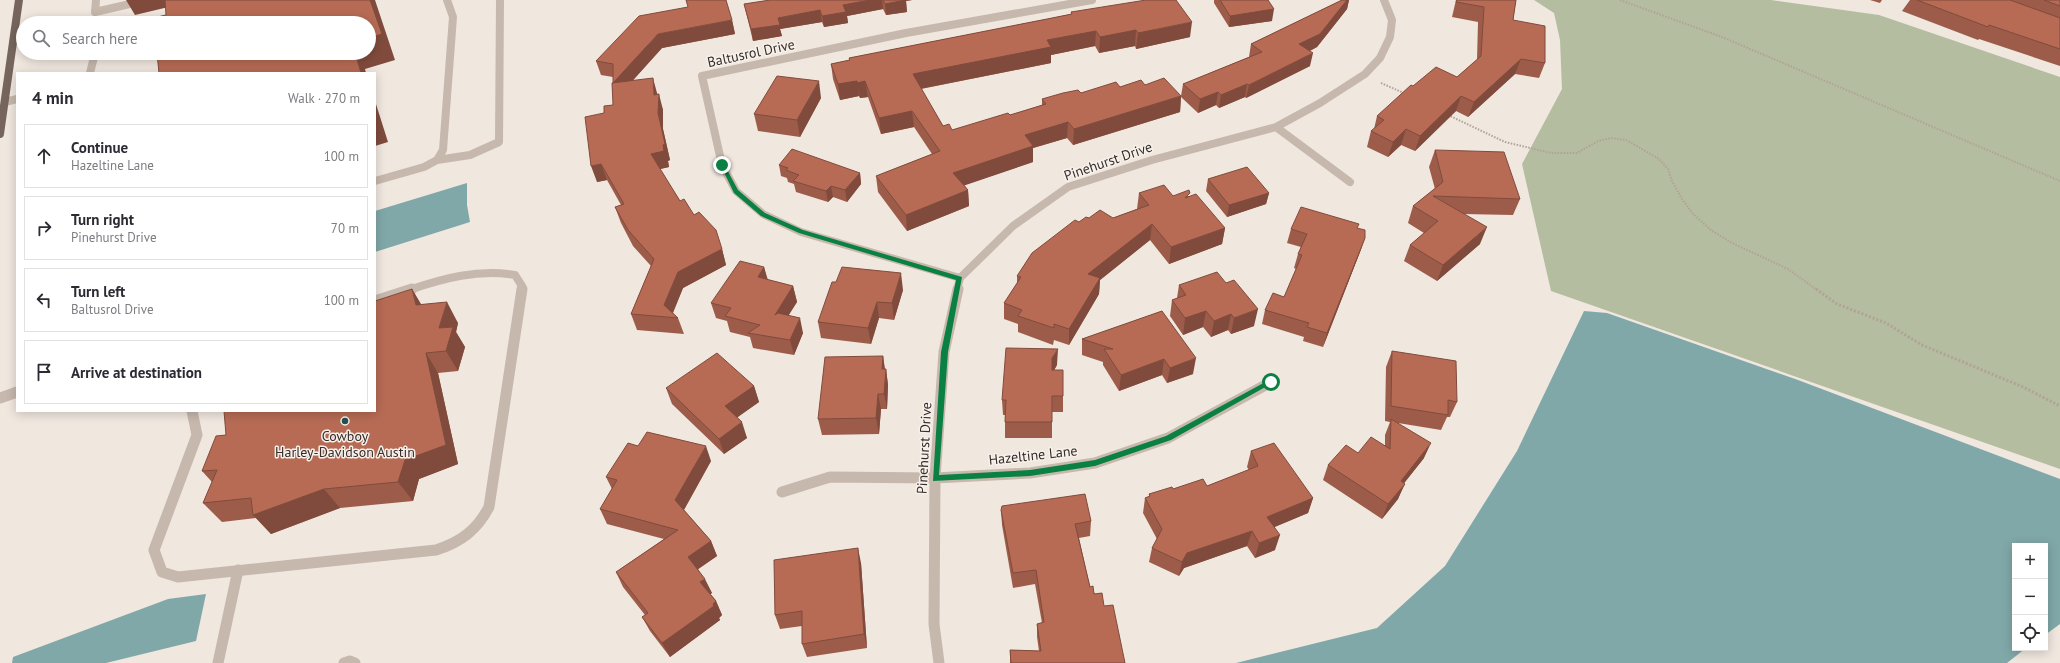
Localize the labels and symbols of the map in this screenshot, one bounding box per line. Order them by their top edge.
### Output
street label: Baltusrol Drive [706,35,796,71]
street label: Pinehurst Drive [1062,138,1154,184]
route end [713,156,731,174]
route start [1262,373,1280,391]
street label: Pinehurst Drive [913,402,935,494]
marker: Cowboy Harley-Davidson Austin [340,416,350,426]
place label: Cowboy Harley-Davidson Austin [275,427,415,461]
street label: Hazeltine Lane [988,441,1078,469]

